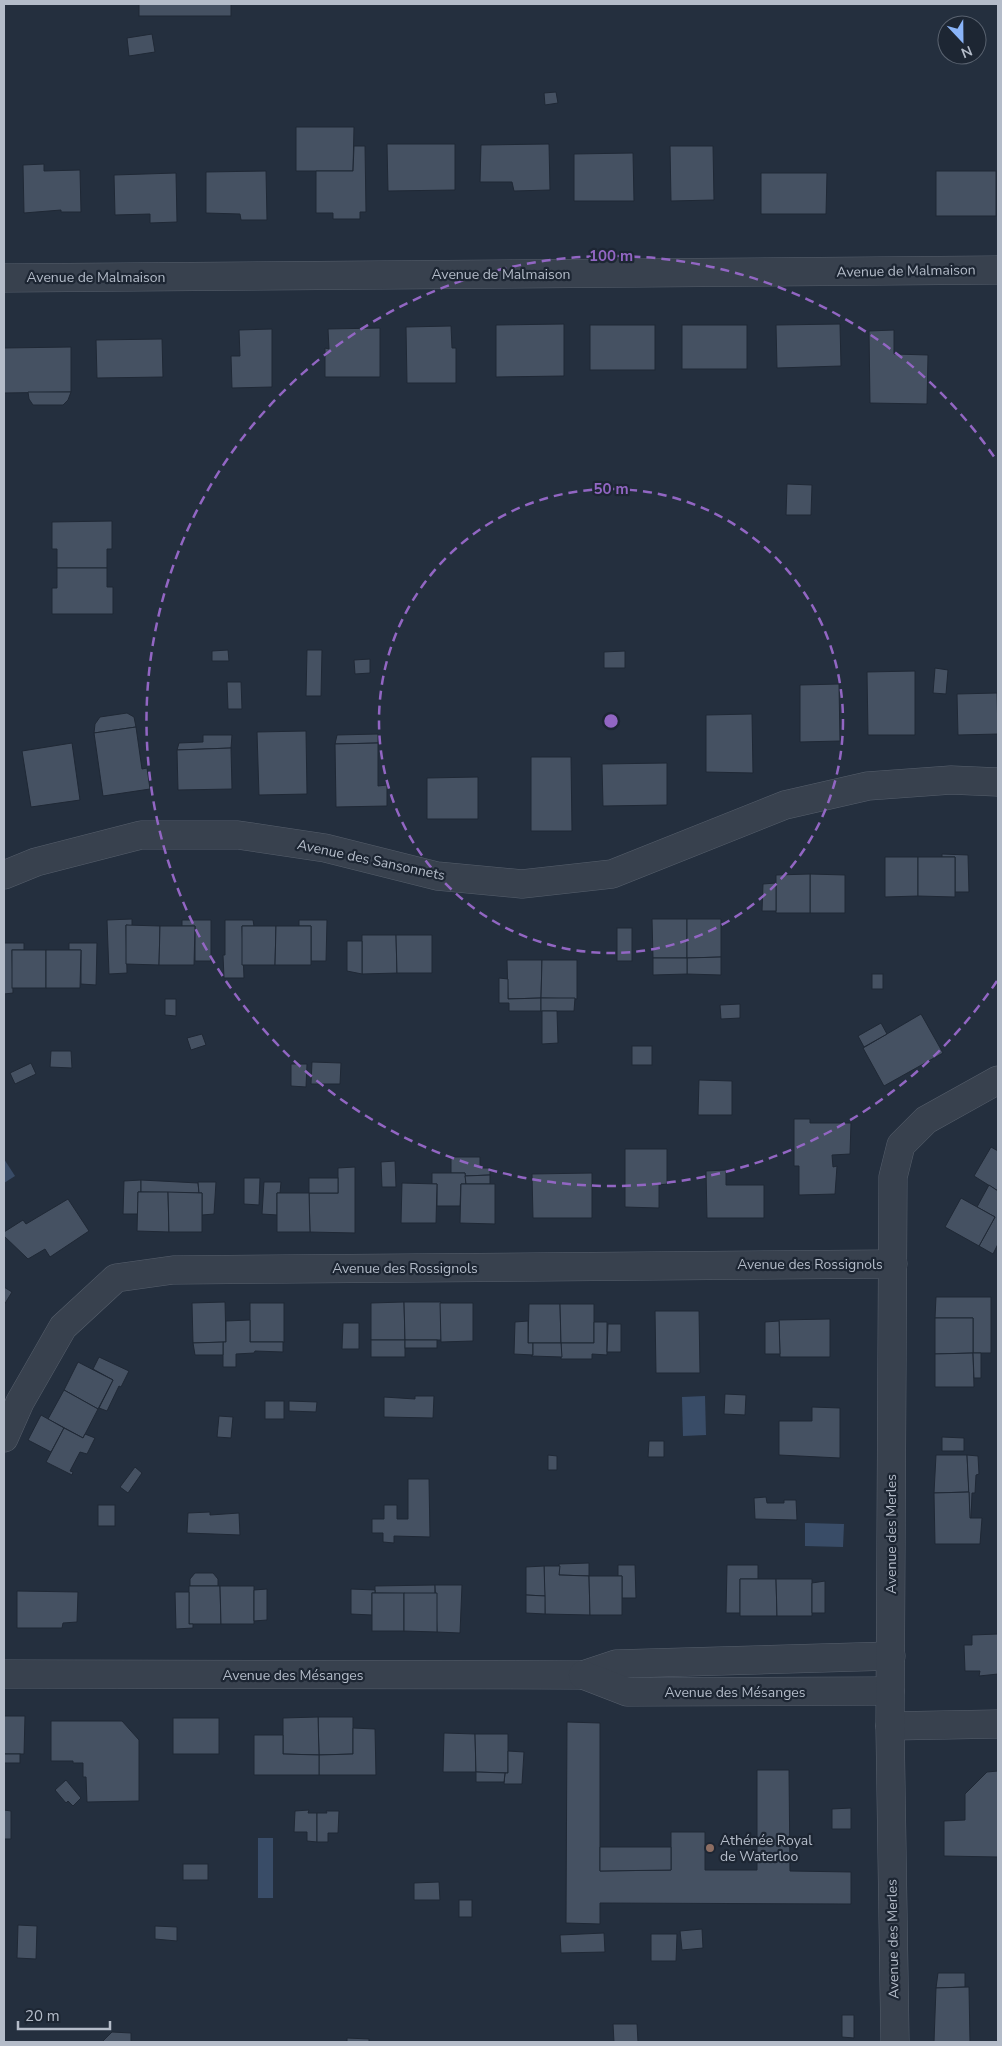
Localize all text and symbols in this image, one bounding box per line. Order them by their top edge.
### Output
north arrow [937,15,987,65]
text: N [958,41,975,62]
text: 100 m [589,246,633,266]
street label: Avenue de Malmaison [836,260,976,282]
street label: Avenue de Malmaison [431,265,571,284]
street label: Avenue de Malmaison [26,268,166,287]
text: 50 m [593,479,629,499]
centre of rings [602,712,620,730]
street label: Avenue des Sansonnets [295,835,447,885]
street label: Avenue des Rossignols [737,1255,883,1274]
street label: Avenue des Rossignols [332,1259,478,1278]
street label: Avenue des Merles [882,1474,901,1594]
street label: Avenue des Mésanges [222,1666,364,1685]
street label: Avenue des Mésanges [664,1683,806,1702]
place label: Athénée Royal de Waterloo [720,1831,813,1866]
marker: Athénée Royal de Waterloo [704,1842,716,1854]
street label: Avenue des Merles [882,1879,904,1999]
scale bar [18,1998,110,2030]
text: 20 m [25,2006,60,2026]

